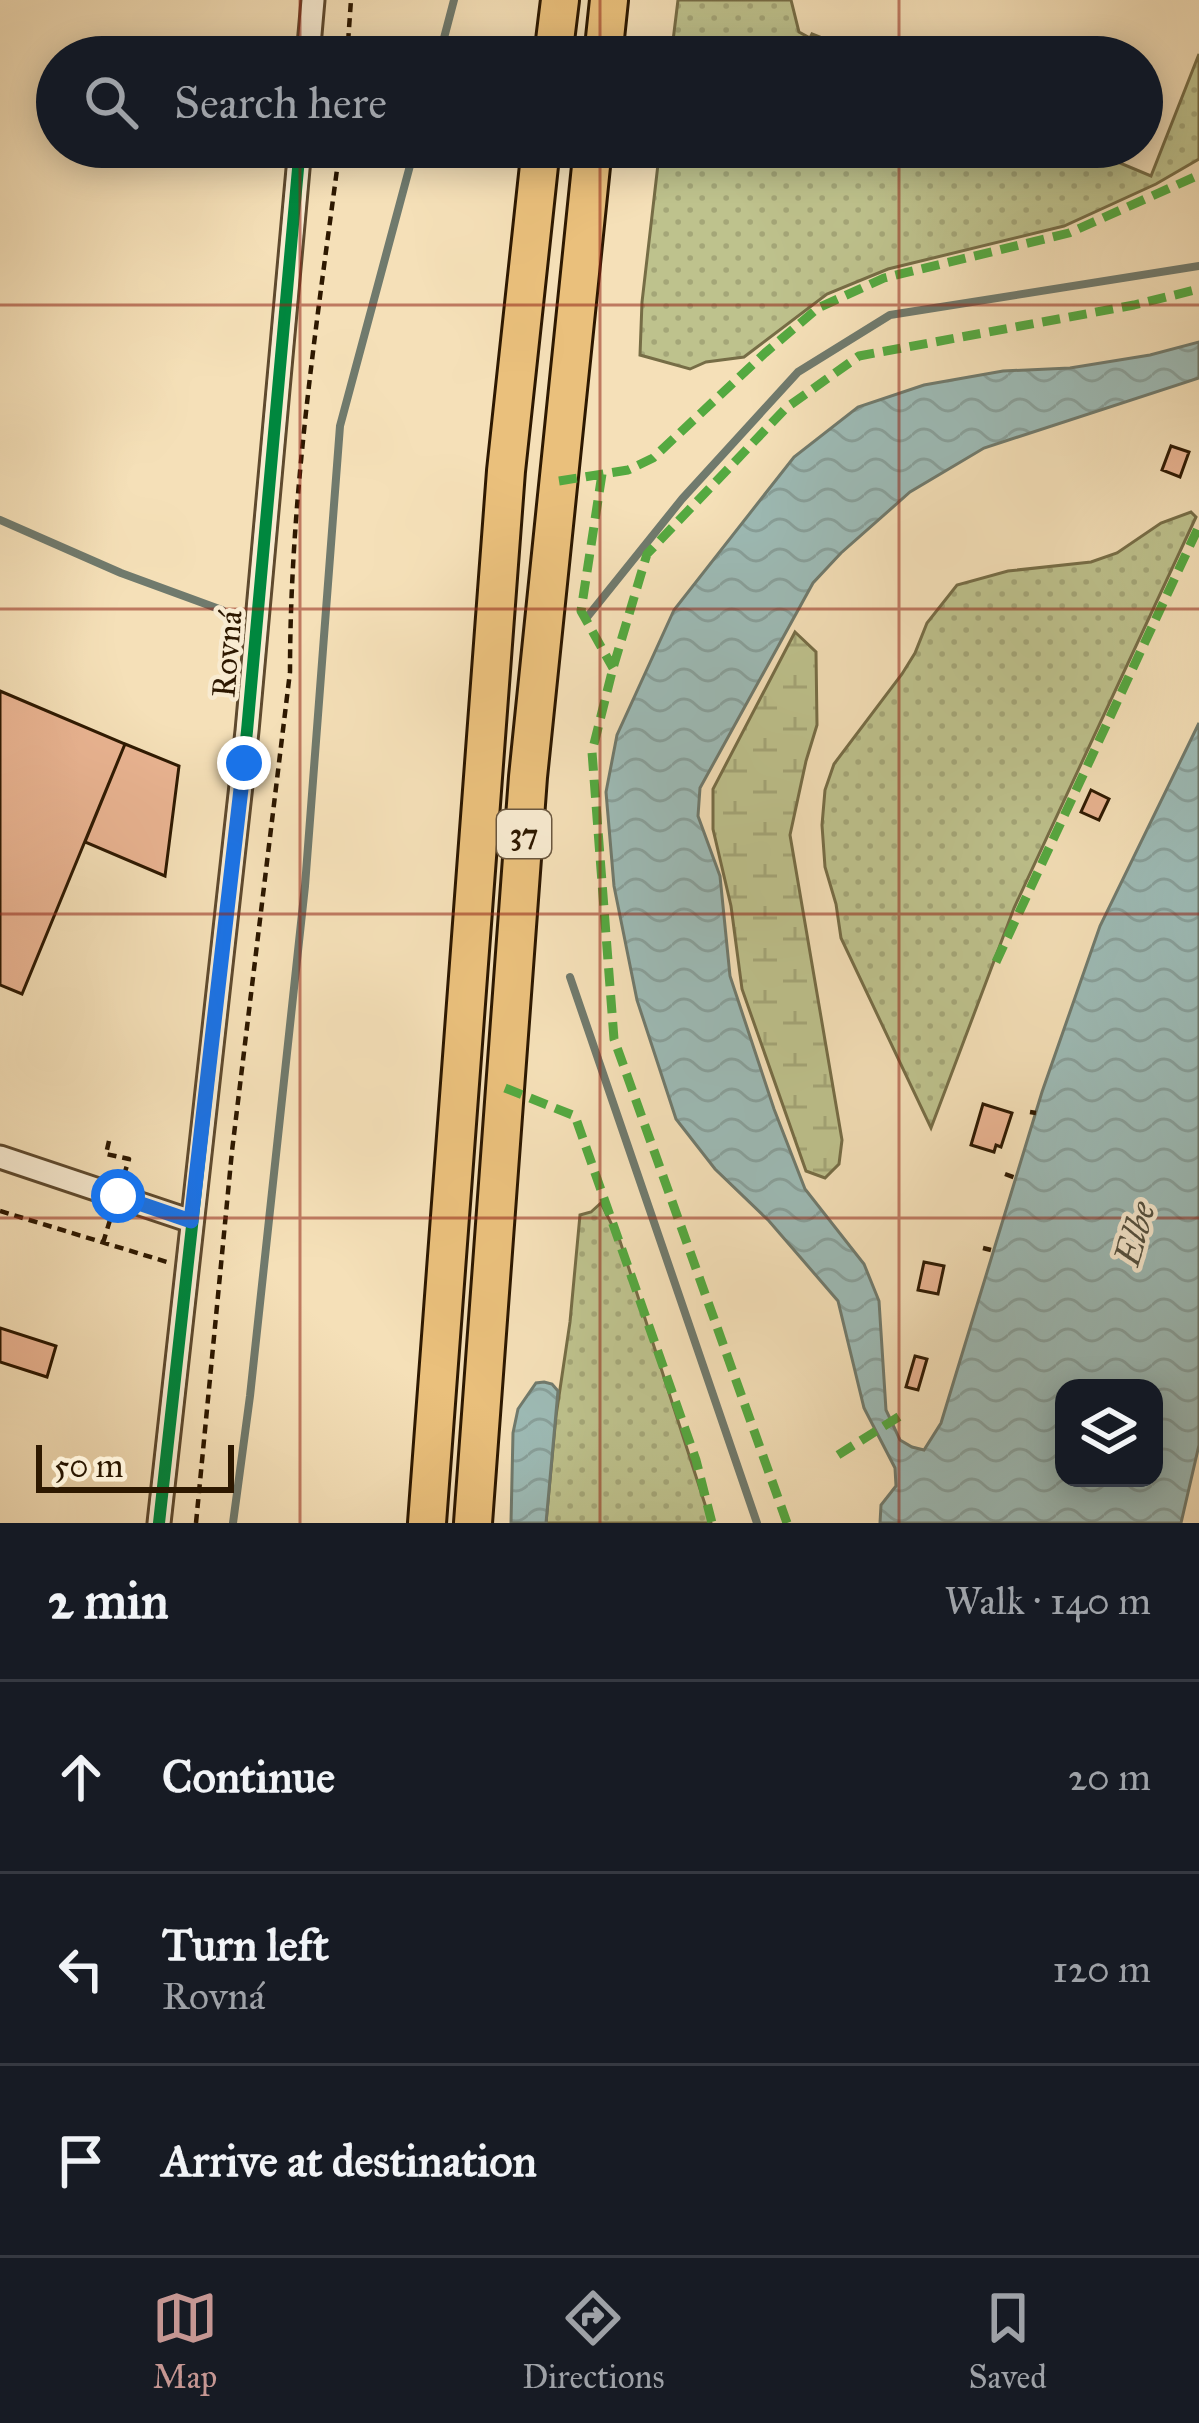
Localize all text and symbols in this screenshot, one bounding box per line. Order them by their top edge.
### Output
search box [36,36,1163,168]
icon: search [78,69,144,135]
text: Search here [174,75,387,130]
street label: Rovná [203,609,251,699]
route end [217,736,271,790]
road number: 37 [497,810,551,858]
route start [91,1169,145,1223]
water label: Elbe [1105,1195,1165,1272]
map controls [1055,1379,1163,1487]
button: layers [1055,1379,1163,1487]
scale bar [36,1439,234,1492]
text: 50 m [54,1446,123,1486]
text: 2 min [48,1570,169,1632]
text: Walk · 140 m [944,1577,1151,1625]
icon: ahead [48,1744,114,1810]
text: Continue [162,1749,335,1804]
text: 20 m [1068,1753,1151,1801]
text: Turn left [162,1917,329,1972]
icon: left [48,1936,114,2002]
text: 120 m [1052,1945,1151,1993]
text: Rovná [162,1972,265,2020]
icon: arrive [48,2128,114,2194]
text: Arrive at destination [162,2133,537,2188]
tab: Map [152,2285,218,2397]
tab: Directions [522,2285,664,2397]
tab: Saved [969,2285,1047,2397]

